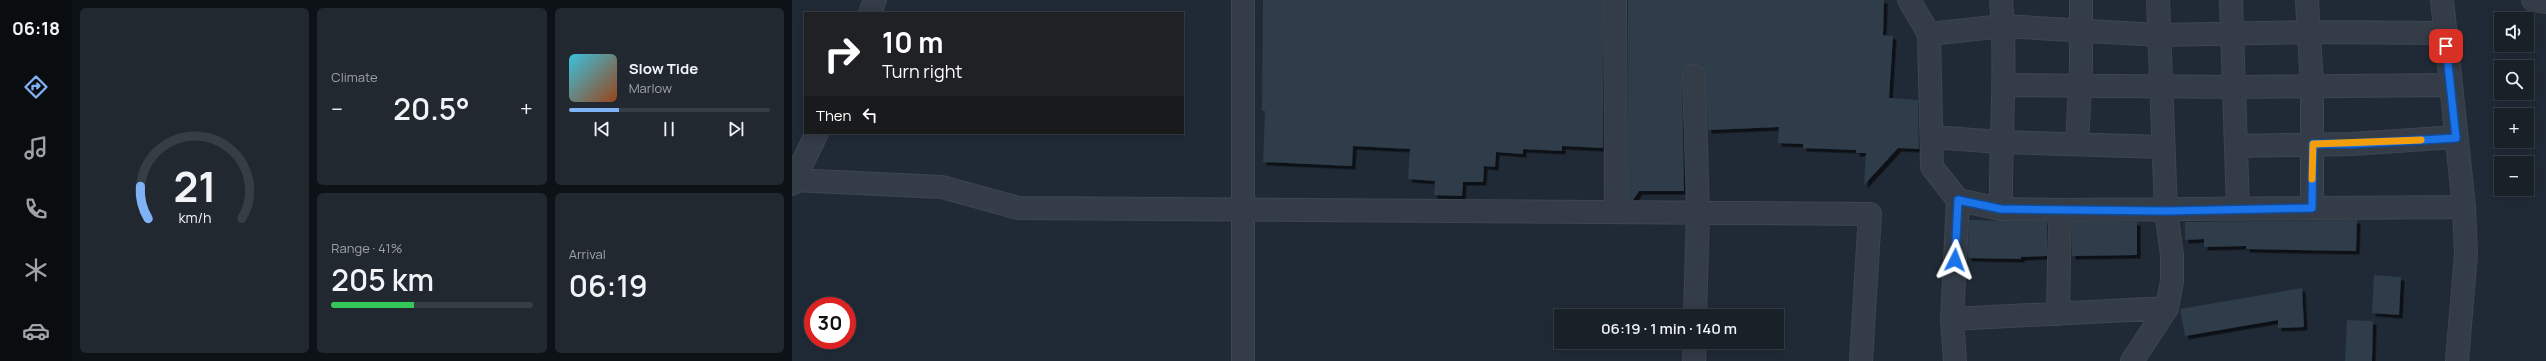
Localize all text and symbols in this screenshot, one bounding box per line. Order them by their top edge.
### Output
map controls [2494,12,2534,196]
button: sound [2494,12,2534,52]
text: 06:18 [12,16,60,40]
text: 10 m [882,23,943,61]
icon: right [816,28,868,80]
pin [2429,29,2463,63]
icon: arrive [2435,35,2457,57]
text: Slow Tide [629,58,698,79]
text: Turn right [882,59,963,83]
button: search [2494,60,2534,100]
text: Climate [331,68,378,86]
icon: directions [22,73,50,101]
text: Marlow [629,79,672,97]
text: 20.5° [393,88,470,129]
text: − [331,94,343,124]
text: + [520,94,533,124]
icon: left [859,104,881,126]
text: Then [816,105,851,126]
button: + [2494,108,2534,148]
icon: previous [591,118,613,140]
icon: pause [658,118,680,140]
icon: next [725,118,747,140]
icon: music [22,134,50,162]
button: − [2494,156,2534,196]
text: 21 [173,157,216,213]
icon: phone [22,195,50,223]
text: km/h [178,207,211,226]
text: Range · 41% [331,239,402,257]
position arrow [1934,239,1976,281]
text: Arrival [569,245,606,263]
icon: climate [22,256,50,284]
text: 205 km [331,259,434,300]
text: 06:19 [569,265,648,306]
speed limit sign: 30 [804,297,856,349]
icon: car [22,317,50,345]
text: 06:19 · 1 min · 140 m [1601,318,1737,339]

